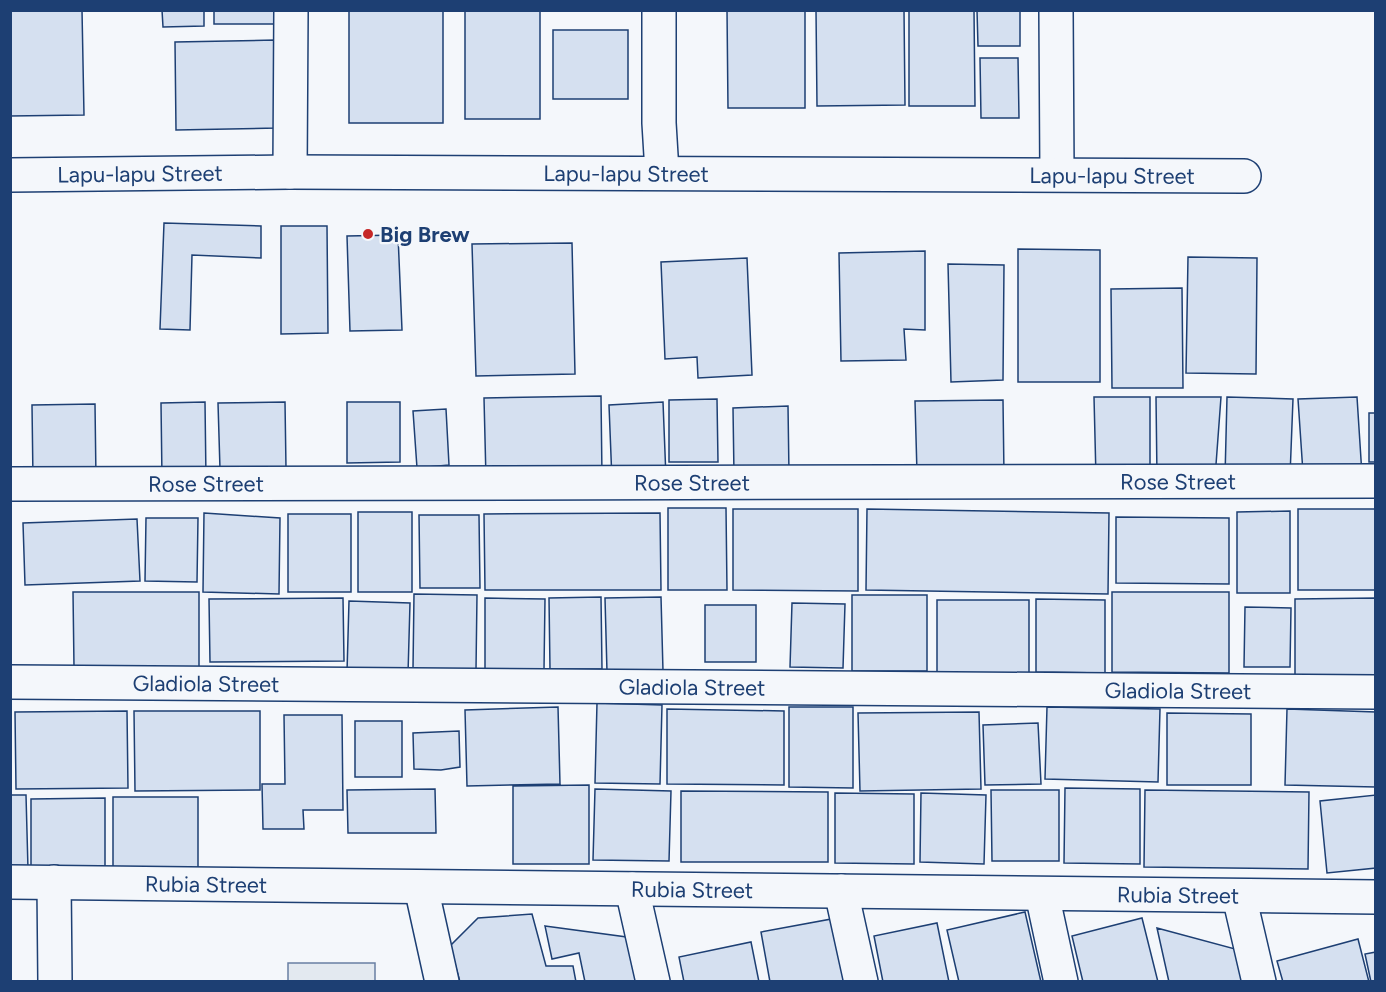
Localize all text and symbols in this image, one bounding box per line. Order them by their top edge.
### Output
street label: Lapu-lapu Street [57,160,223,188]
street label: Lapu-lapu Street [543,160,709,188]
street label: Lapu-lapu Street [1029,162,1195,190]
place label: Big Brew [380,221,470,248]
marker: Big Brew [361,227,375,241]
street label: Rose Street [1120,468,1236,496]
street label: Rose Street [634,469,750,497]
street label: Rose Street [148,470,264,498]
street label: Gladiola Street [133,670,279,698]
street label: Gladiola Street [619,673,765,702]
street label: Gladiola Street [1104,677,1251,705]
street label: Rubia Street [145,870,267,899]
street label: Rubia Street [631,876,753,904]
street label: Rubia Street [1117,881,1239,909]

